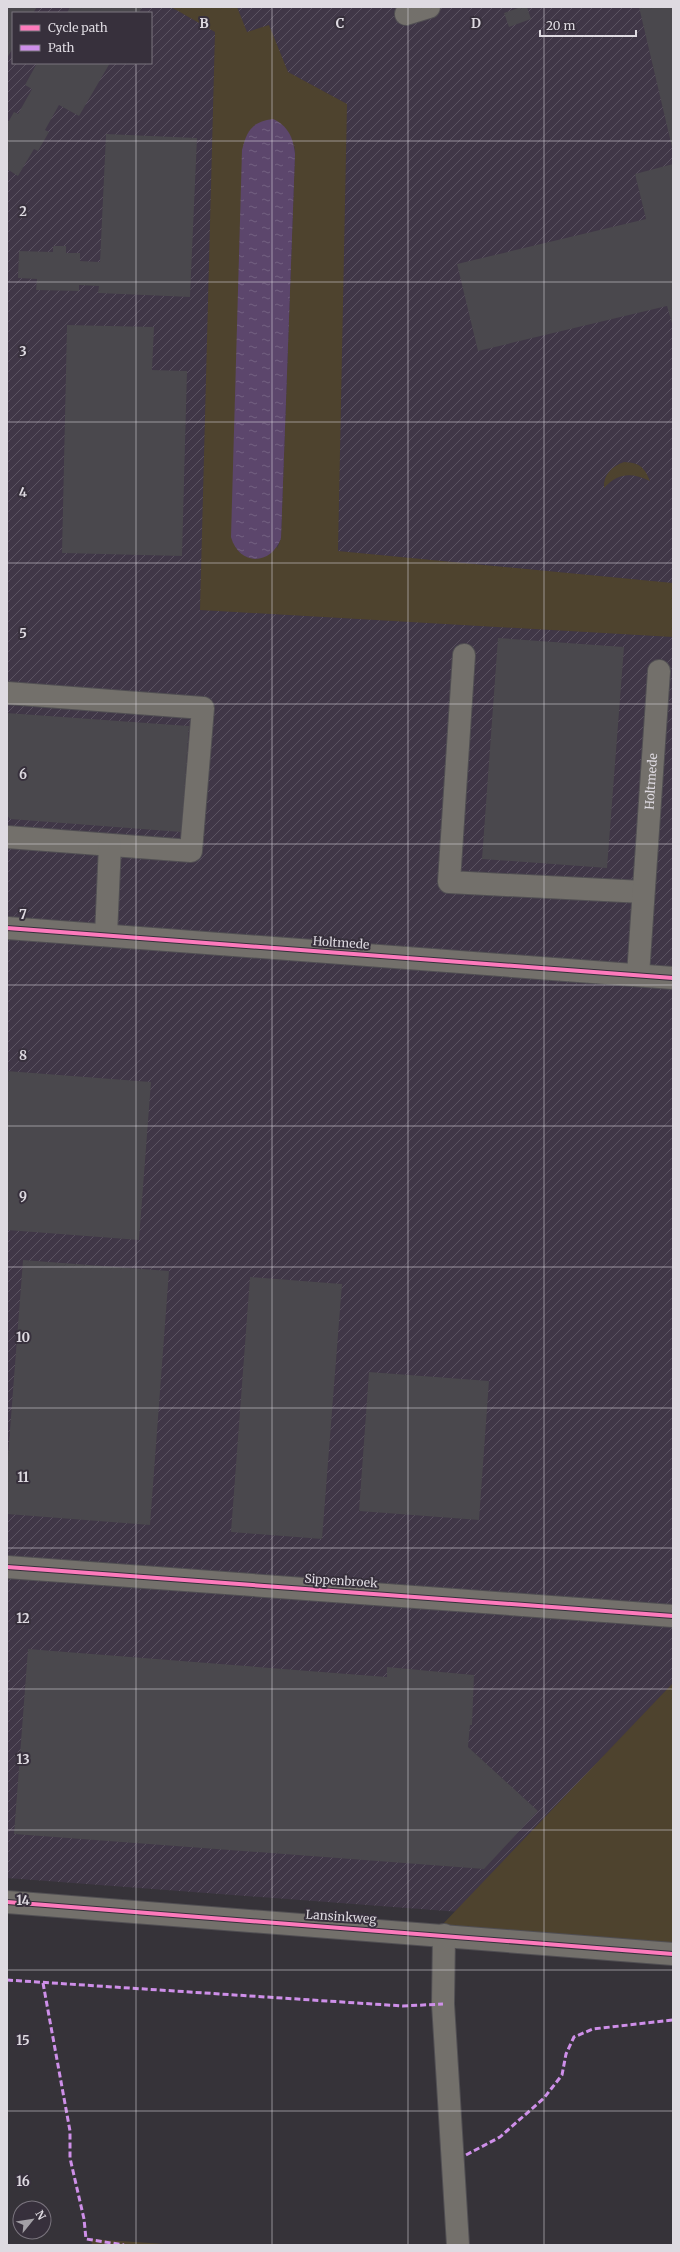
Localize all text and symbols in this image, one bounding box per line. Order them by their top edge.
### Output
legend [12,12,152,64]
scale bar [540,12,636,38]
text: B [199,15,209,32]
text: C [336,15,345,32]
text: D [471,15,481,32]
text: 20 m [546,18,575,33]
text: Cycle path [48,20,108,35]
text: Path [48,40,74,55]
text: 2 [19,203,27,220]
text: 3 [19,343,27,360]
text: 4 [19,484,28,501]
text: 5 [19,625,27,642]
street label: Holtmede [641,753,660,810]
text: 6 [19,766,27,783]
text: 7 [19,906,27,923]
street label: Holtmede [312,933,370,952]
text: 8 [19,1047,27,1064]
text: 9 [19,1188,27,1205]
text: 10 [16,1329,30,1346]
text: 11 [17,1469,29,1486]
street label: Sippenbroek [304,1570,378,1591]
text: 12 [16,1610,30,1627]
text: 13 [16,1751,30,1768]
text: 14 [16,1892,31,1909]
street label: Lansinkweg [305,1907,378,1927]
text: 15 [16,2032,30,2049]
text: 16 [16,2173,30,2190]
north arrow [12,2200,52,2240]
text: N [32,2208,49,2223]

